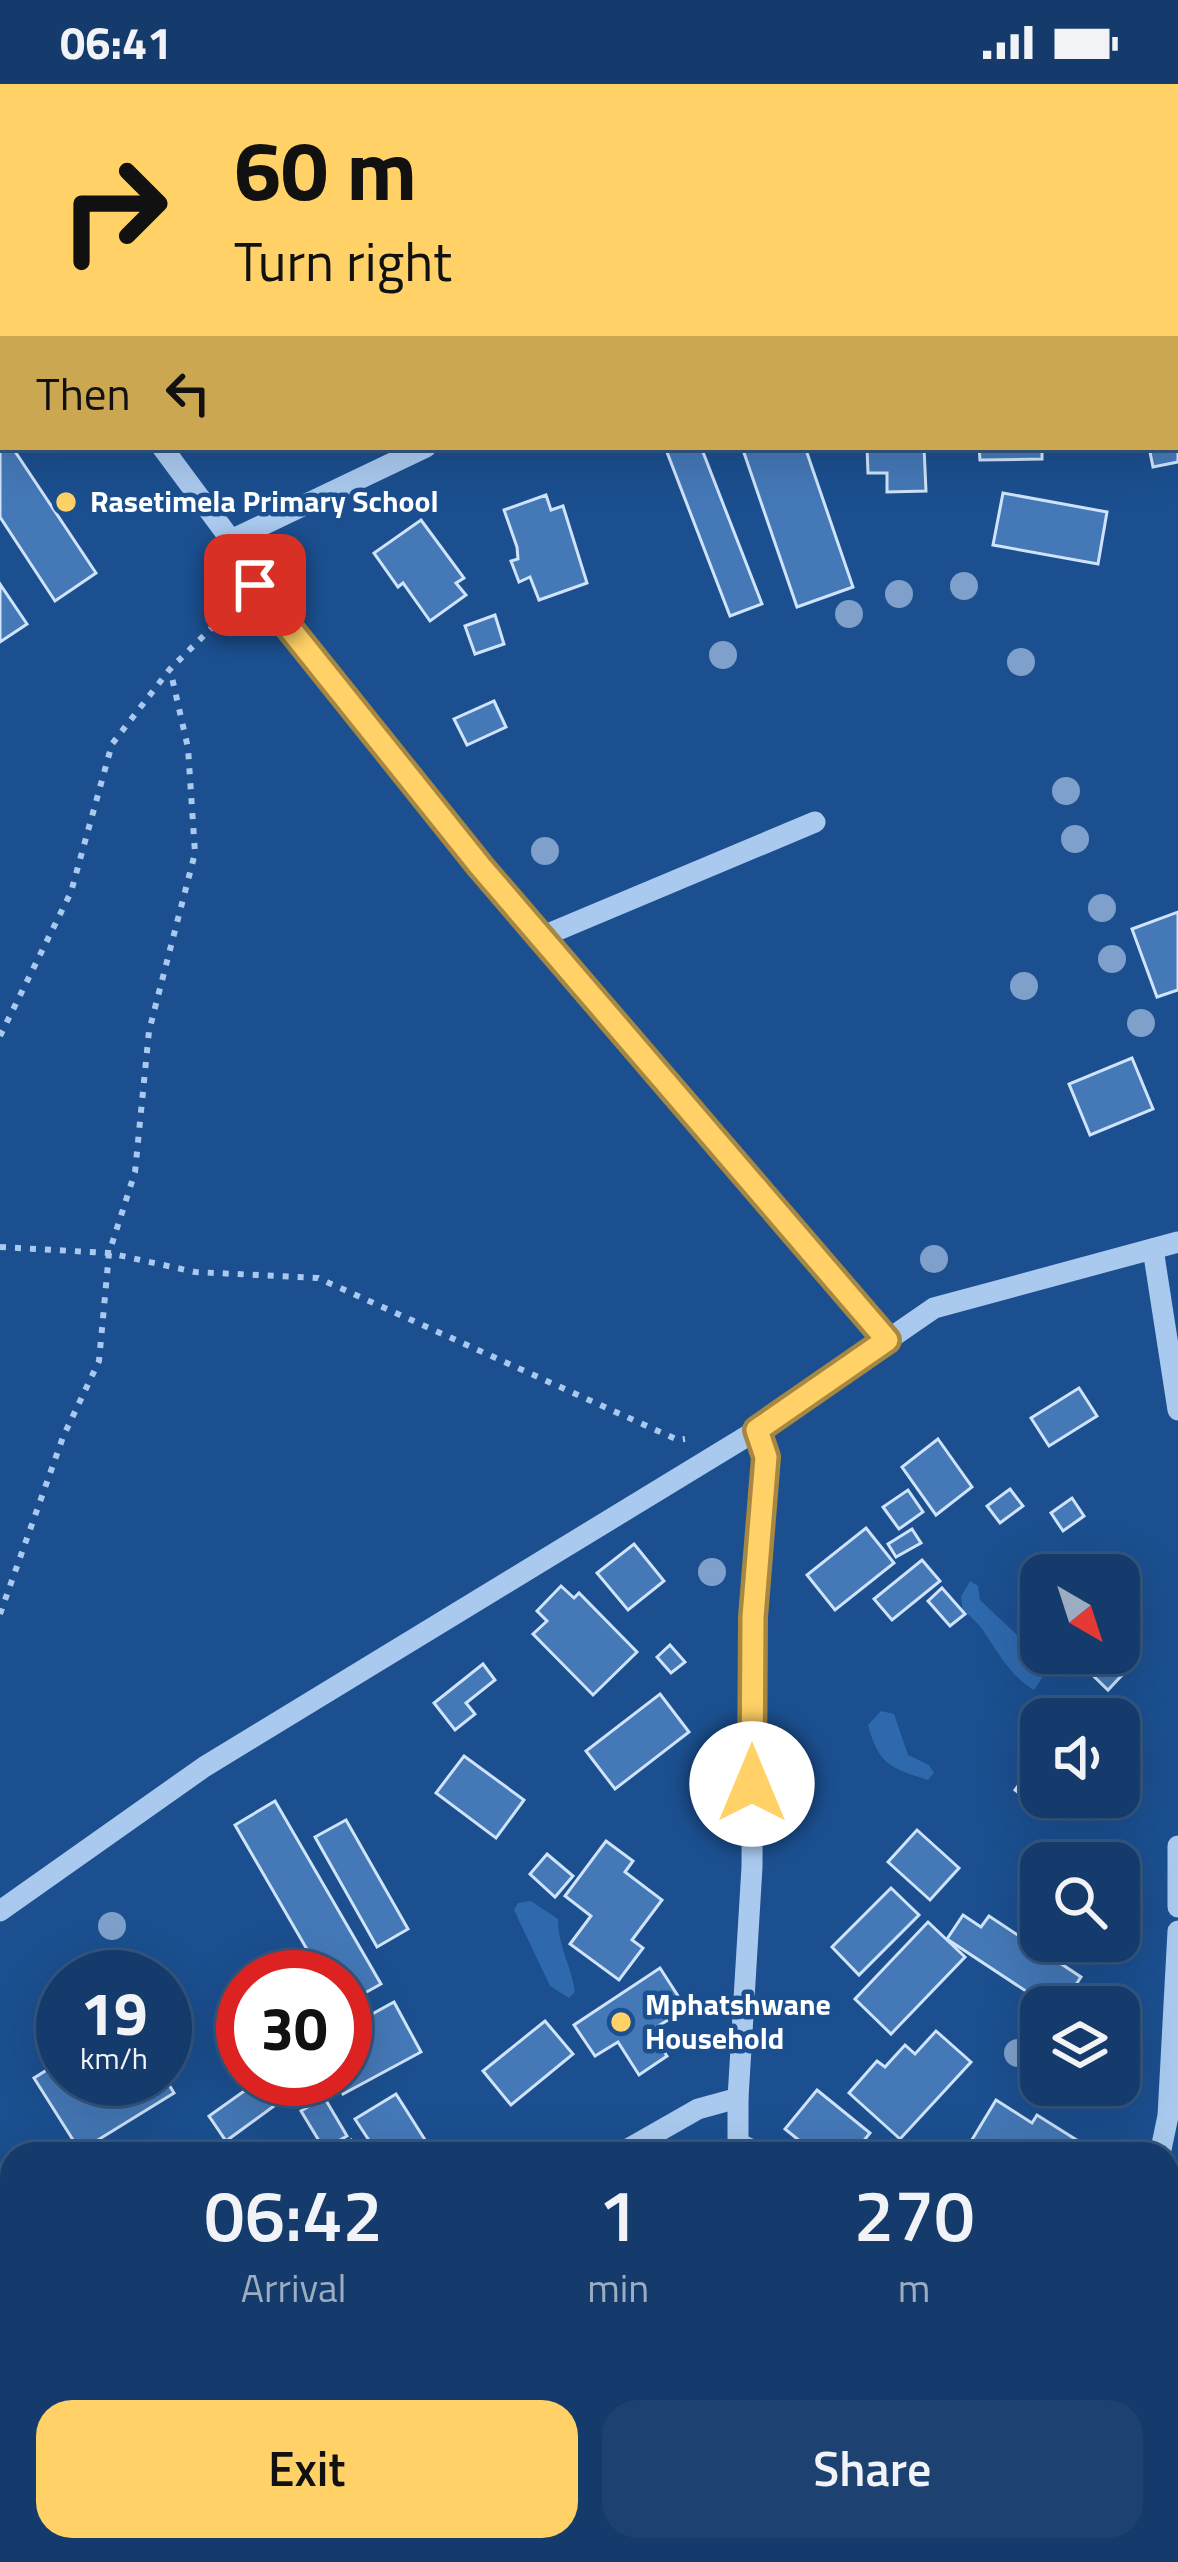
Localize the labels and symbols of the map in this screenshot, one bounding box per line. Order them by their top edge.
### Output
place label: Rasetimela Primary School [90,478,439,524]
marker: Rasetimela Primary School [53,489,79,515]
pin [204,534,306,636]
north arrow [1020,1554,1140,1674]
position arrow [689,1721,815,1847]
speed limit sign: 30 [216,1950,372,2106]
place label: Mphatshwane Household [645,1981,831,2061]
marker: Mphatshwane Household [608,2009,634,2035]

